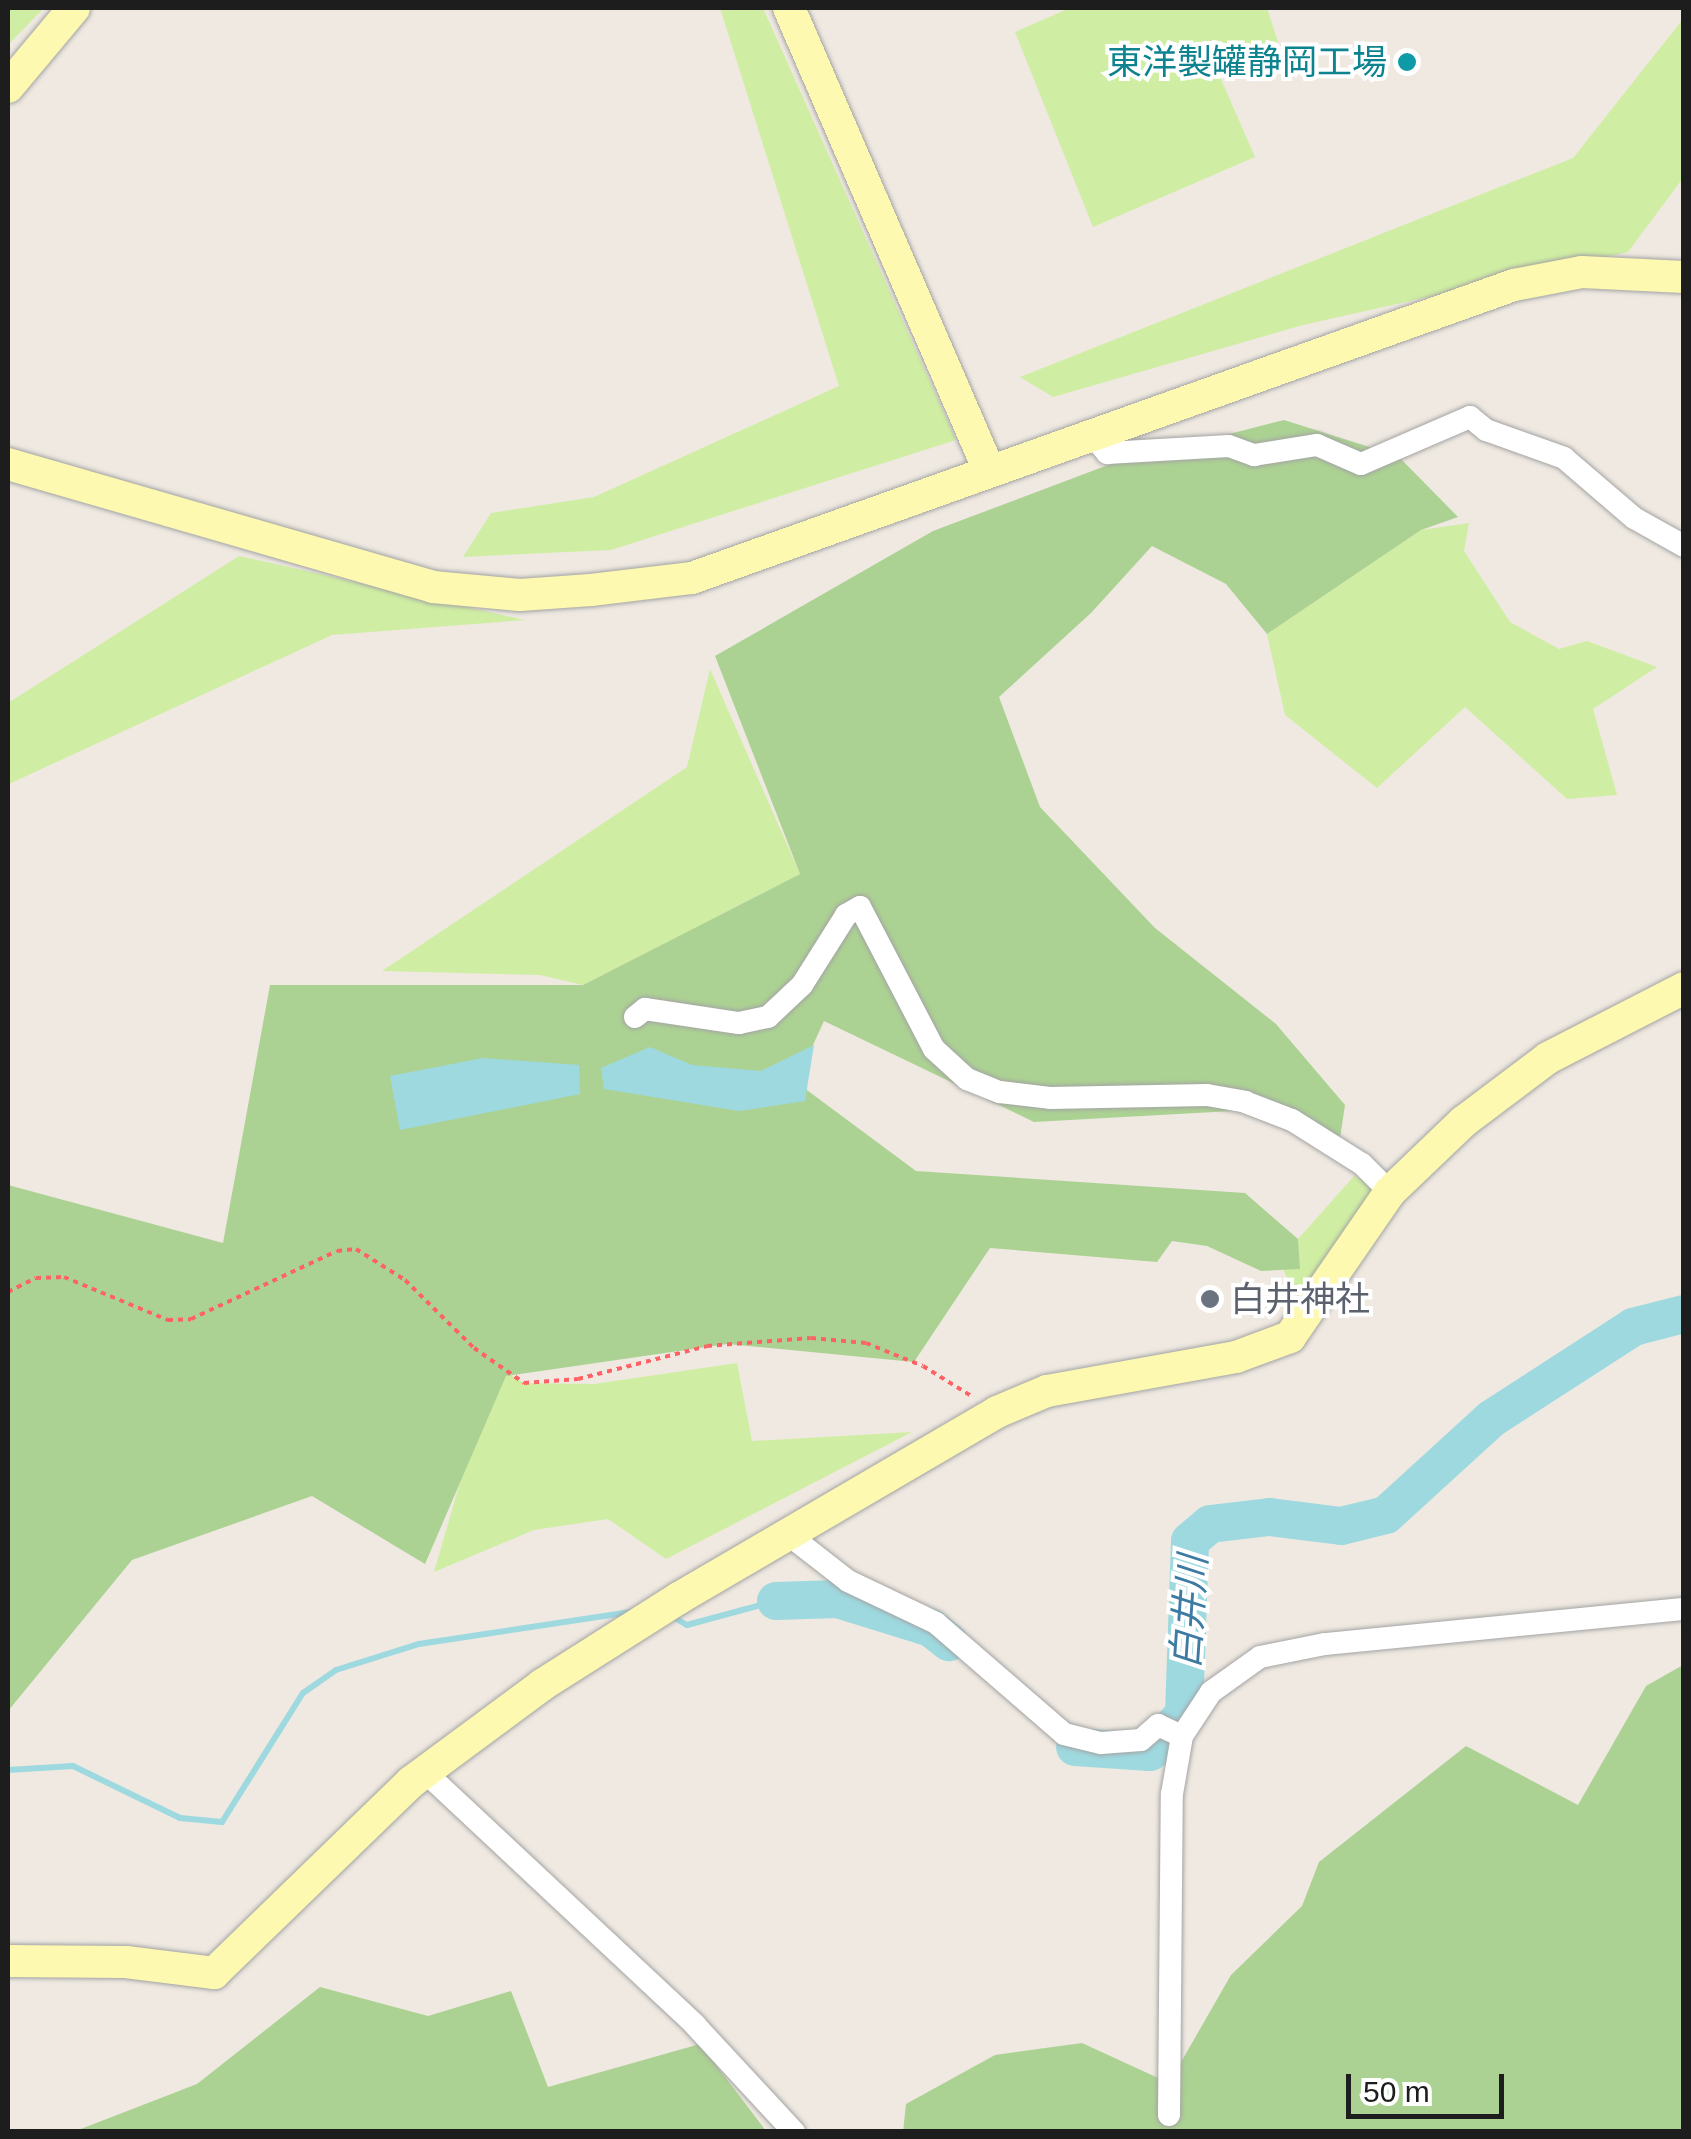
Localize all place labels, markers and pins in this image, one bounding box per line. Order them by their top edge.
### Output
place label: 東洋製罐静岡工場 [1107,41,1387,83]
marker: 東洋製罐静岡工場 [1396,51,1418,73]
place label: 白井神社 [1230,1278,1370,1320]
marker: 白井神社 [1199,1288,1221,1310]

